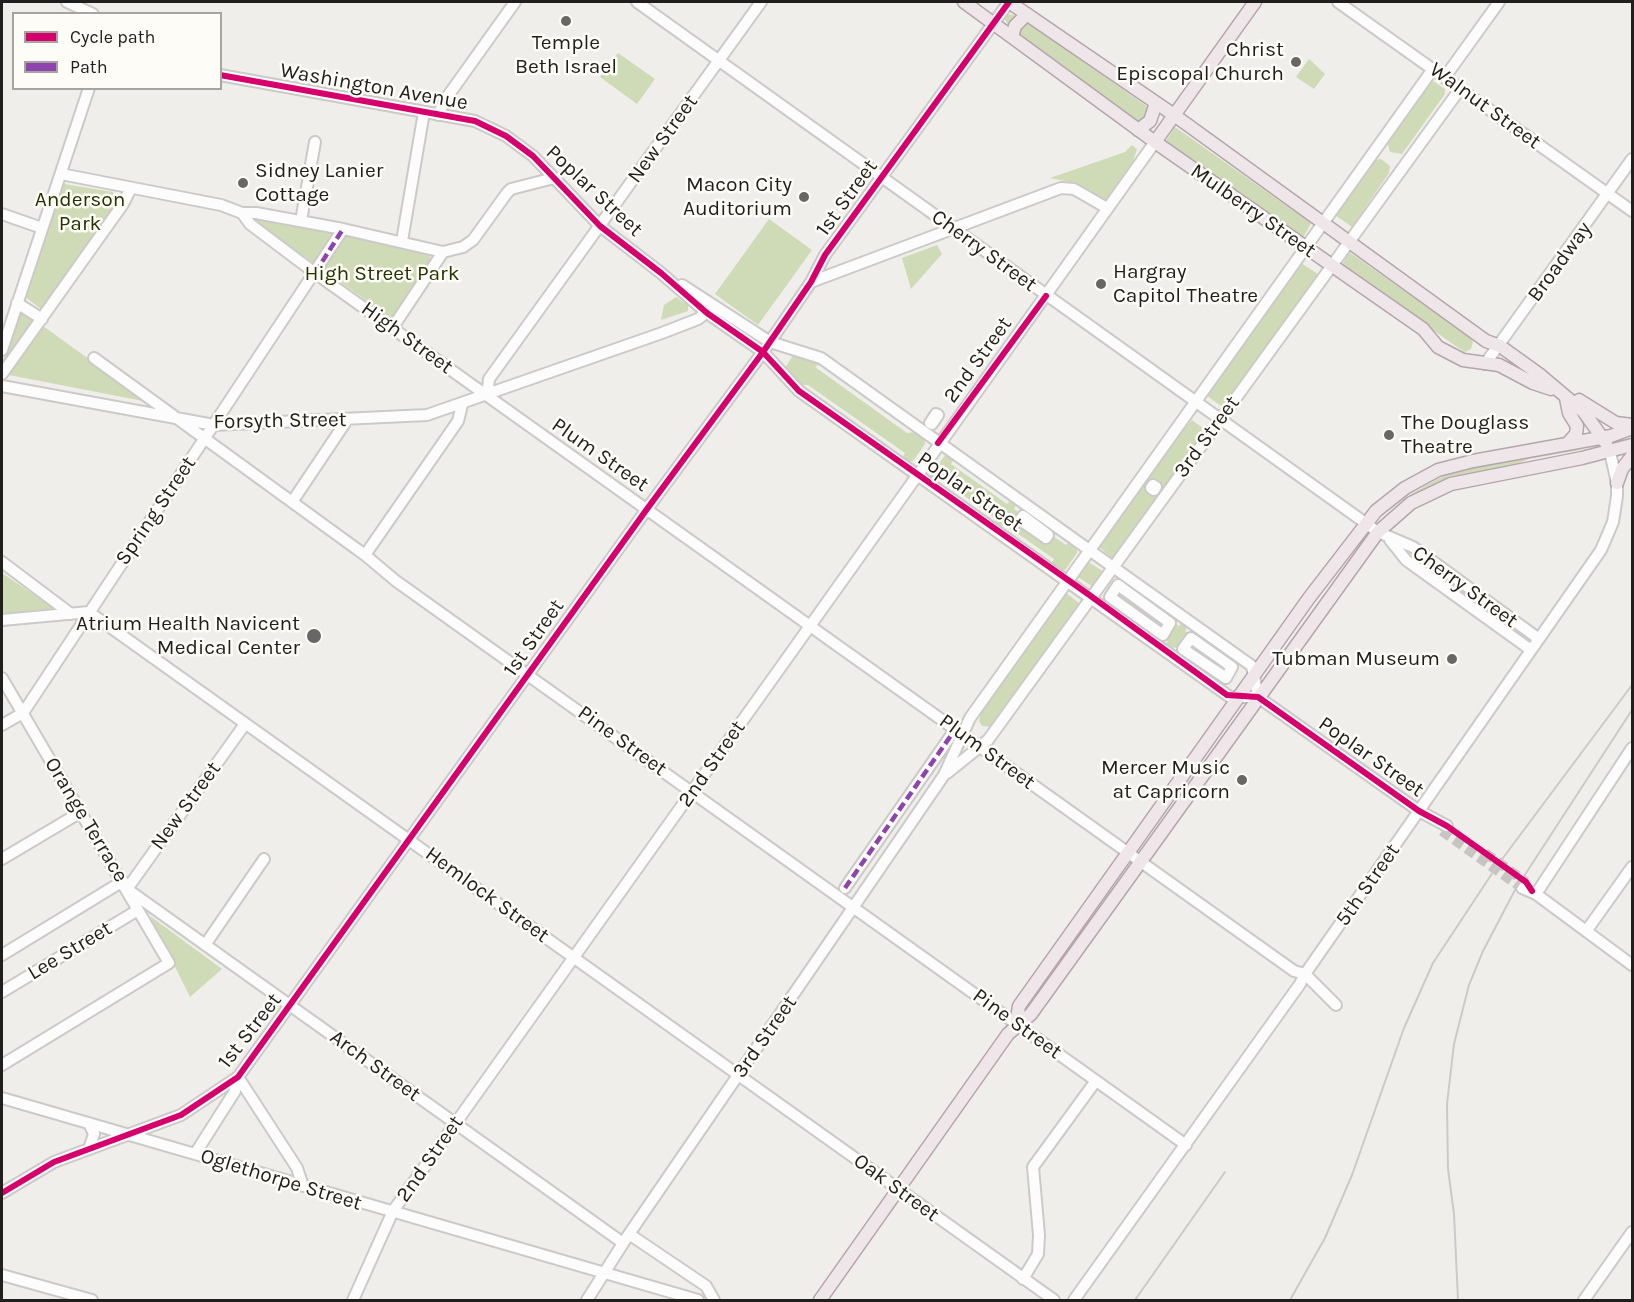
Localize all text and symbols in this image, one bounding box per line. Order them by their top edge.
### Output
legend [12,12,222,90]
marker: Temple Beth Israel [559,14,573,28]
text: Cycle path [70,26,155,48]
place label: Temple Beth Israel [515,30,617,80]
place label: Christ Episcopal Church [1116,37,1284,87]
marker: Christ Episcopal Church [1289,55,1303,69]
text: Path [70,56,108,78]
street label: Walnut Street [1424,57,1546,155]
street label: Washington Avenue [278,58,470,116]
street label: New Street [623,90,703,188]
street label: Poplar Street [540,140,648,242]
street label: 1st Street [811,155,883,241]
place label: Sidney Lanier Cottage [255,158,383,208]
street label: Mulberry Street [1185,158,1321,264]
place label: Macon City Auditorium [683,172,792,222]
marker: Sidney Lanier Cottage [236,176,250,190]
park label: Anderson Park [35,187,125,237]
marker: Macon City Auditorium [797,190,811,204]
street label: Cherry Street [926,204,1042,298]
street label: Broadway [1523,217,1597,307]
place label: Hargray Capitol Theatre [1113,259,1258,309]
park label: High Street Park [304,261,460,287]
marker: Hargray Capitol Theatre [1094,277,1108,291]
street label: High Street [356,296,458,380]
street label: 2nd Street [938,312,1018,408]
street label: 3rd Street [1169,391,1245,483]
street label: Forsyth Street [213,407,347,435]
place label: The Douglass Theatre [1401,410,1529,460]
street label: Plum Street [547,412,653,498]
marker: The Douglass Theatre [1382,428,1396,442]
street label: Poplar Street [912,446,1028,538]
street label: Spring Street [110,452,202,570]
street label: Cherry Street [1407,540,1523,634]
street label: 1st Street [498,595,570,681]
place label: Atrium Health Navicent Medical Center [76,611,300,661]
marker: Atrium Health Navicent Medical Center [305,627,323,645]
place label: Tubman Museum [1272,646,1440,672]
marker: Tubman Museum [1445,652,1459,666]
street label: Pine Street [573,700,671,782]
street label: Plum Street [934,709,1040,795]
street label: Poplar Street [1313,711,1429,803]
street label: 2nd Street [673,716,751,812]
street label: Orange Terrace [39,753,133,887]
place label: Mercer Music at Capricorn [1101,755,1230,805]
street label: New Street [146,757,226,855]
marker: Mercer Music at Capricorn [1235,773,1249,787]
street label: 5th Street [1330,839,1406,931]
street label: Hemlock Street [420,842,554,948]
street label: Lee Street [23,916,117,986]
street label: Pine Street [968,983,1066,1065]
street label: 1st Street [213,988,287,1074]
street label: 3rd Street [727,991,803,1083]
street label: Arch Street [325,1025,425,1107]
street label: 2nd Street [391,1111,469,1207]
street label: Oglethorpe Street [197,1143,365,1217]
street label: Oak Street [848,1149,944,1227]

